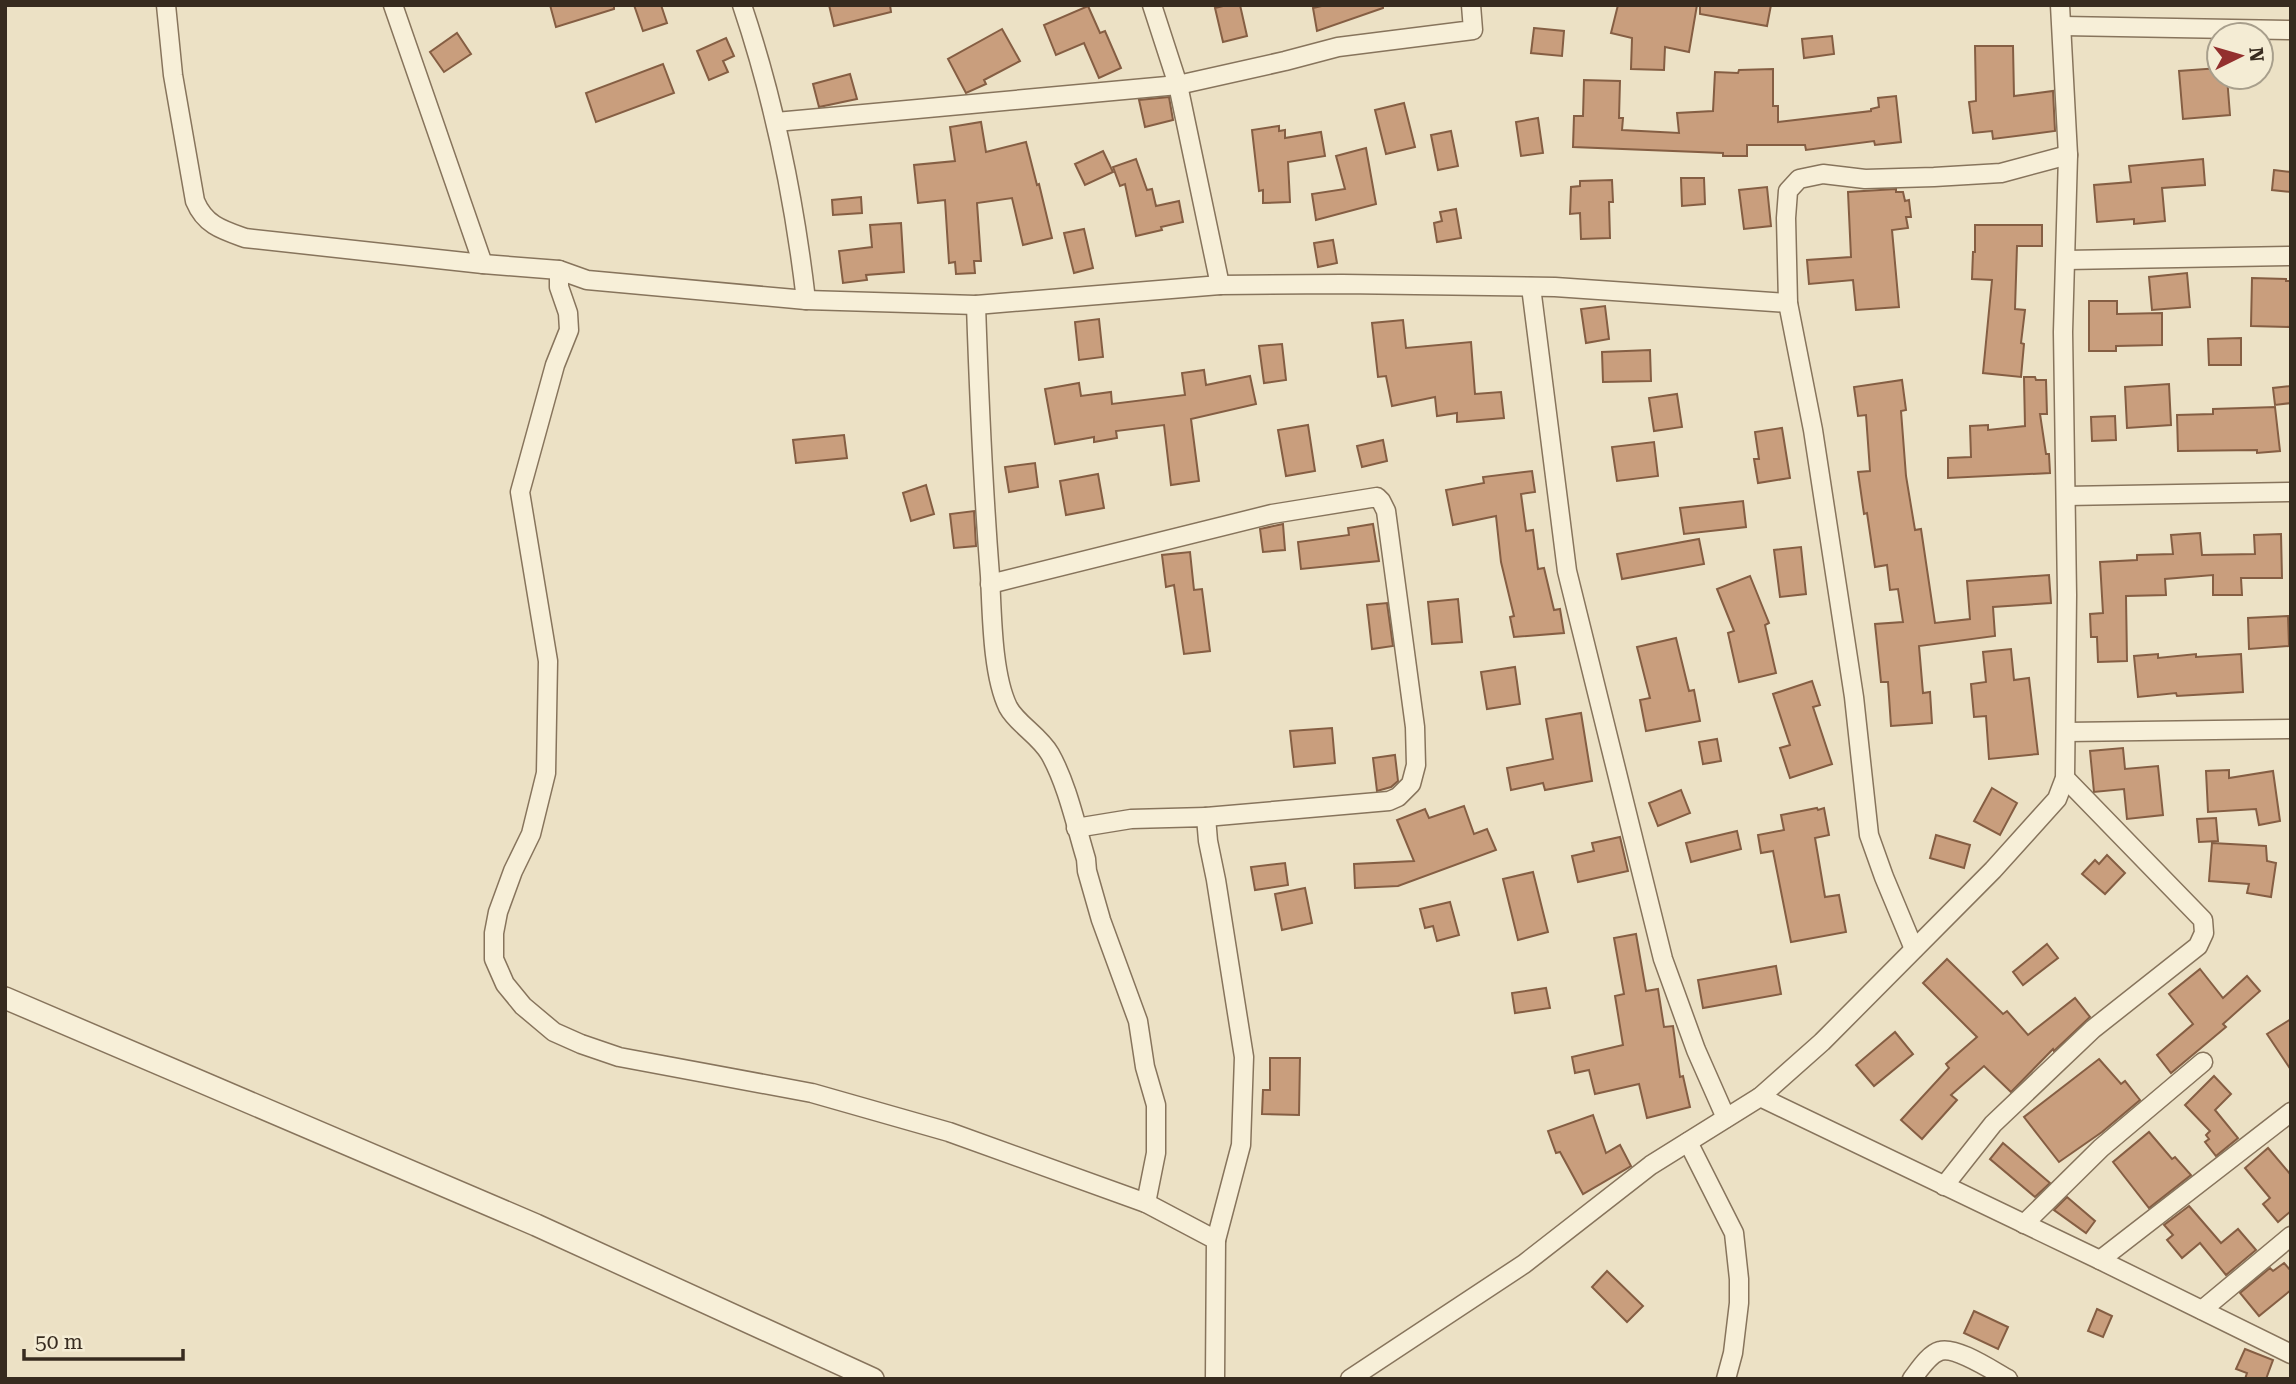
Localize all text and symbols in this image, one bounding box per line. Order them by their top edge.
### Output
north arrow [2205,21,2275,91]
text: N [2244,46,2269,63]
scale bar [24,1318,184,1362]
text: 50 m [35,1330,83,1354]

